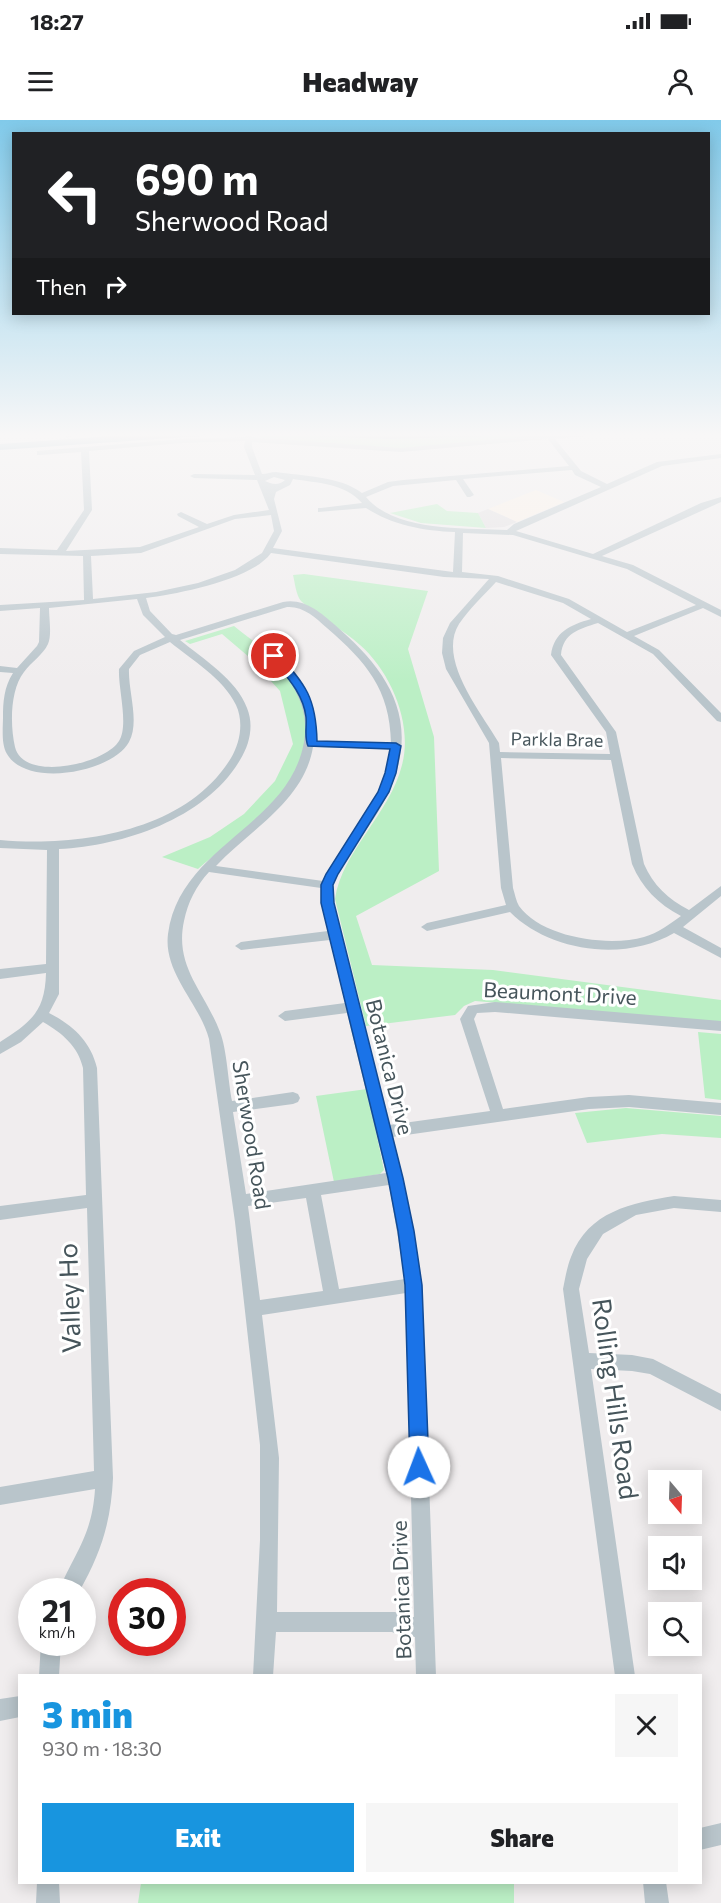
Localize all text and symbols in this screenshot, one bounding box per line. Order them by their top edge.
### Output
text: 18:27 [30,8,84,35]
icon: menu [24,65,57,98]
text: Headway [302,65,419,98]
icon: person [664,65,697,98]
text: 690 m [135,152,259,204]
icon: left [36,156,114,234]
text: Sherwood Road [135,204,329,237]
icon: right [99,270,132,303]
text: Then [36,273,87,300]
pin [248,630,299,681]
icon: arrive [257,639,290,672]
street label: Parkla Brae [511,727,604,751]
street label: Beaumont Drive [483,976,637,1009]
street label: Botanica Drive [362,996,419,1137]
street label: Sherwood Road [228,1058,277,1211]
street label: Valley Ho [51,1242,86,1354]
street label: Rolling Hills Road [587,1296,646,1501]
position arrow [387,1435,451,1499]
north arrow [648,1470,702,1524]
map controls [648,1470,702,1656]
street label: Botanica Drive [386,1520,415,1660]
button: sound [648,1536,702,1590]
speed limit sign: 30 [108,1578,186,1656]
text: 21 [42,1591,72,1628]
button: search [648,1602,702,1656]
text: km/h [39,1623,75,1641]
text: 3 min [42,1691,133,1735]
button: close [615,1694,678,1757]
text: 930 m · 18:30 [42,1736,162,1760]
button: Exit [42,1803,354,1872]
button: Share [366,1803,678,1872]

